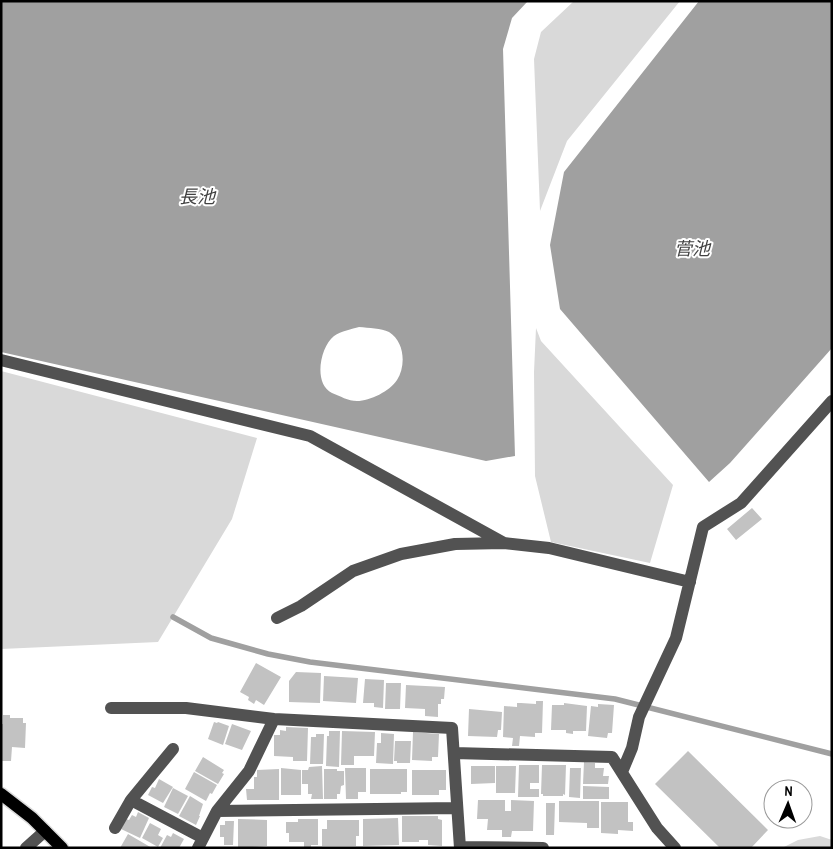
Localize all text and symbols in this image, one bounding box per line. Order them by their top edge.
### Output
water label: 長池 [179,184,217,209]
water label: 菅池 [674,236,712,261]
north arrow [763,779,813,829]
text: N [784,782,793,800]

